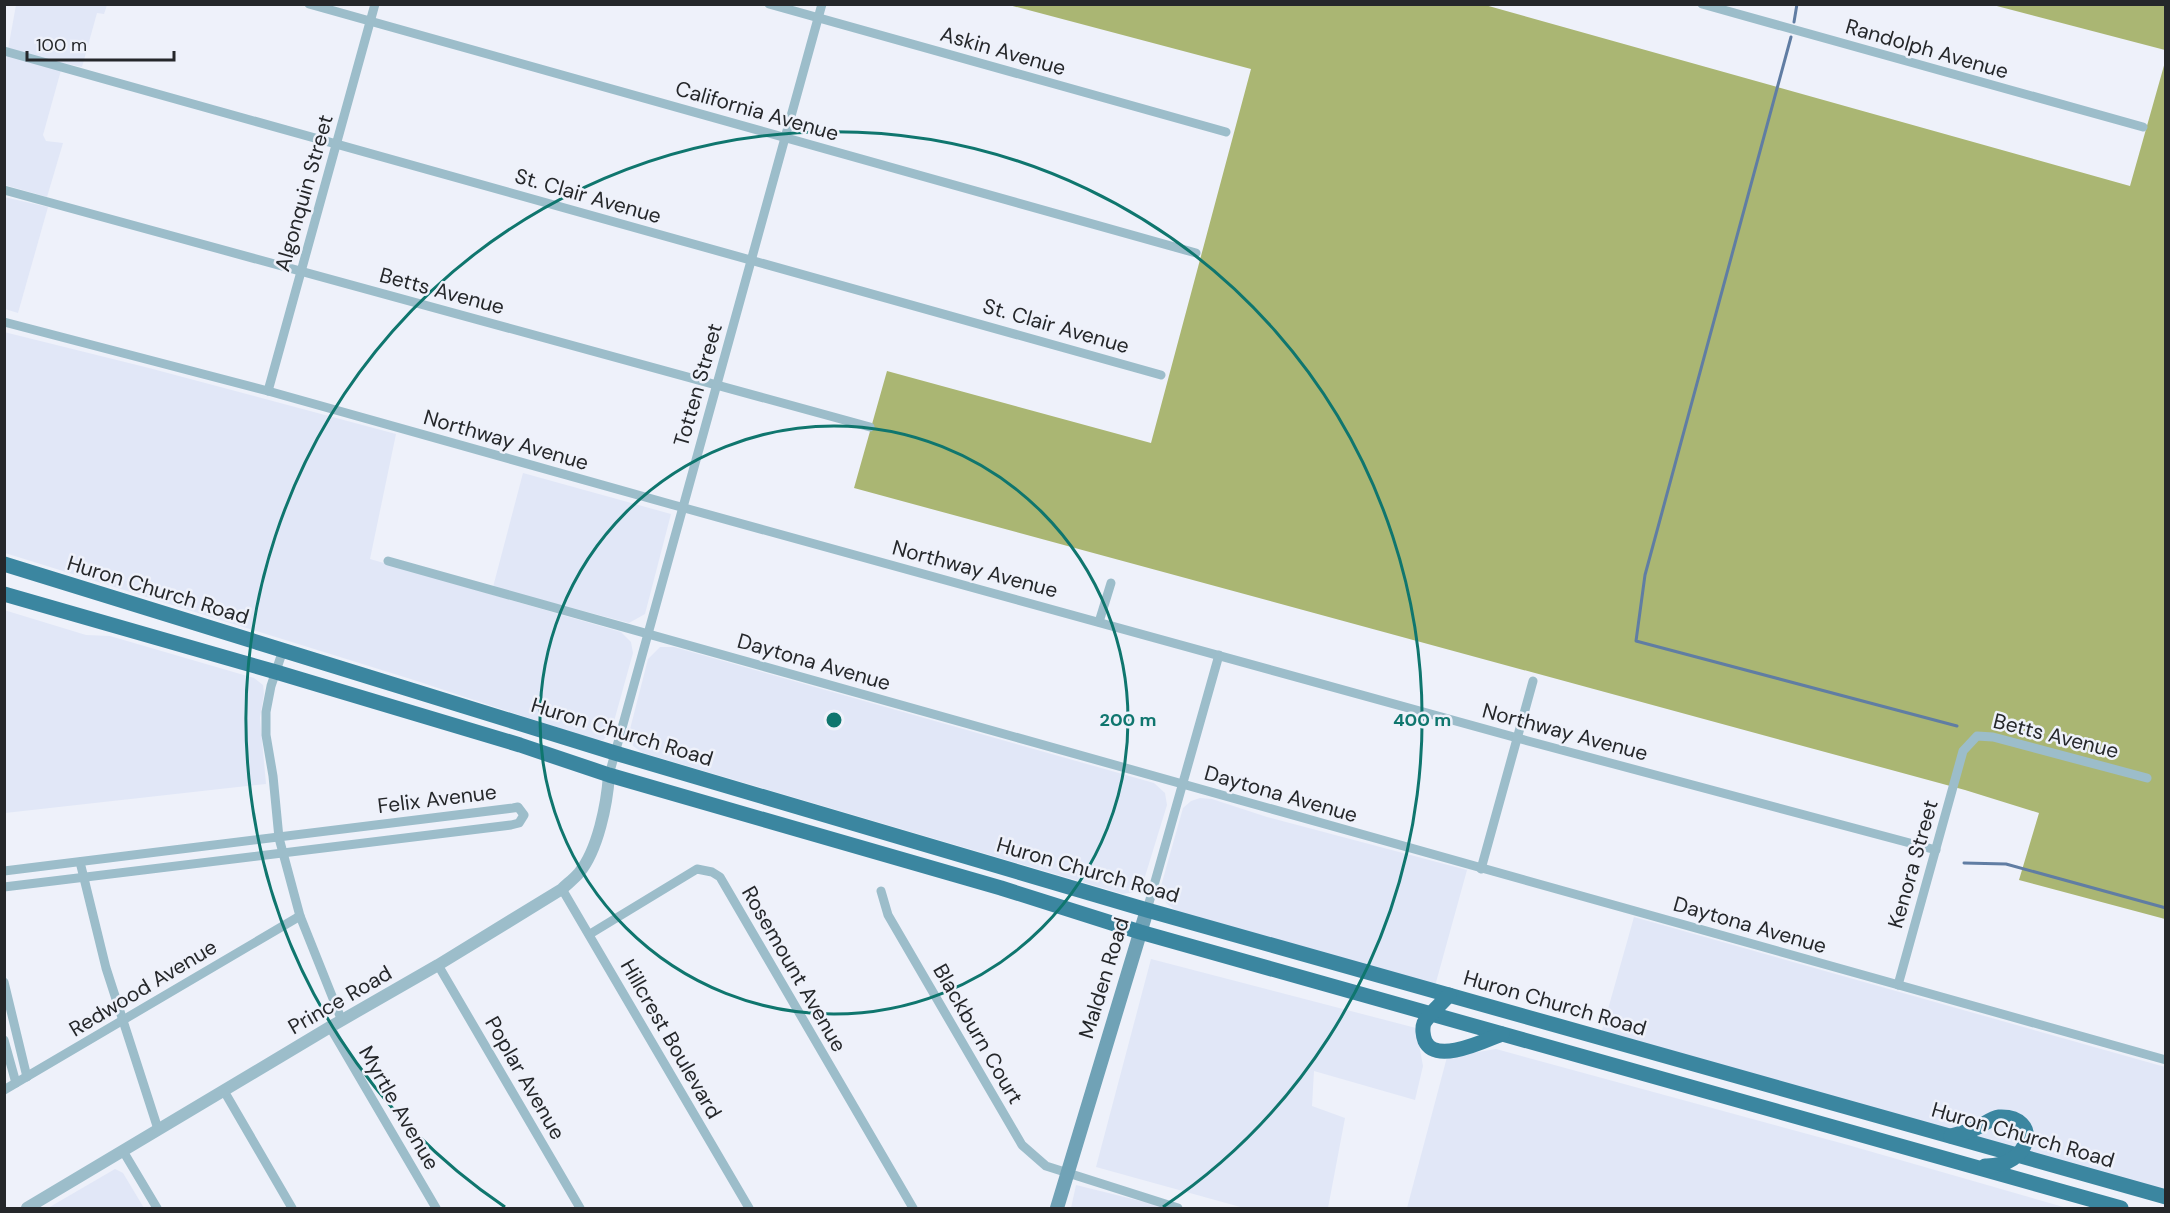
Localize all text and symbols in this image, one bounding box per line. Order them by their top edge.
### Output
street label: Randolph Avenue [1842,12,2012,86]
street label: Askin Avenue [937,20,1069,82]
scale bar [27,24,174,62]
text: 100 m [36,33,87,57]
street label: California Avenue [672,74,842,148]
street label: Algonquin Street [268,111,340,275]
street label: St. Clair Avenue [512,162,665,230]
street label: Betts Avenue [376,261,508,321]
street label: St. Clair Avenue [980,292,1133,360]
street label: Totten Street [667,320,729,450]
street label: Northway Avenue [420,403,592,477]
street label: Northway Avenue [889,533,1061,605]
street label: Huron Church Road [64,549,252,631]
street label: Daytona Avenue [734,627,894,697]
street label: Huron Church Road [528,691,716,773]
street label: Northway Avenue [1479,696,1651,768]
street label: Betts Avenue [1990,707,2122,765]
text: 200 m [1100,708,1156,732]
text: 400 m [1393,708,1451,732]
centre of rings [824,710,844,730]
street label: Daytona Avenue [1201,759,1361,829]
street label: Felix Avenue [376,778,498,820]
street label: Kenora Street [1881,797,1945,931]
street label: Huron Church Road [993,831,1183,909]
street label: Rosemount Avenue [735,881,853,1057]
street label: Daytona Avenue [1670,890,1830,960]
street label: Malden Road [1072,914,1136,1042]
street label: Redwood Avenue [64,933,222,1043]
street label: Hillcrest Boulevard [614,954,728,1124]
street label: Prince Road [283,959,397,1041]
street label: Blackburn Court [927,959,1029,1109]
street label: Huron Church Road [1460,964,1650,1042]
street label: Poplar Avenue [478,1011,572,1145]
street label: Myrtle Avenue [352,1041,446,1175]
street label: Huron Church Road [1928,1096,2118,1174]

